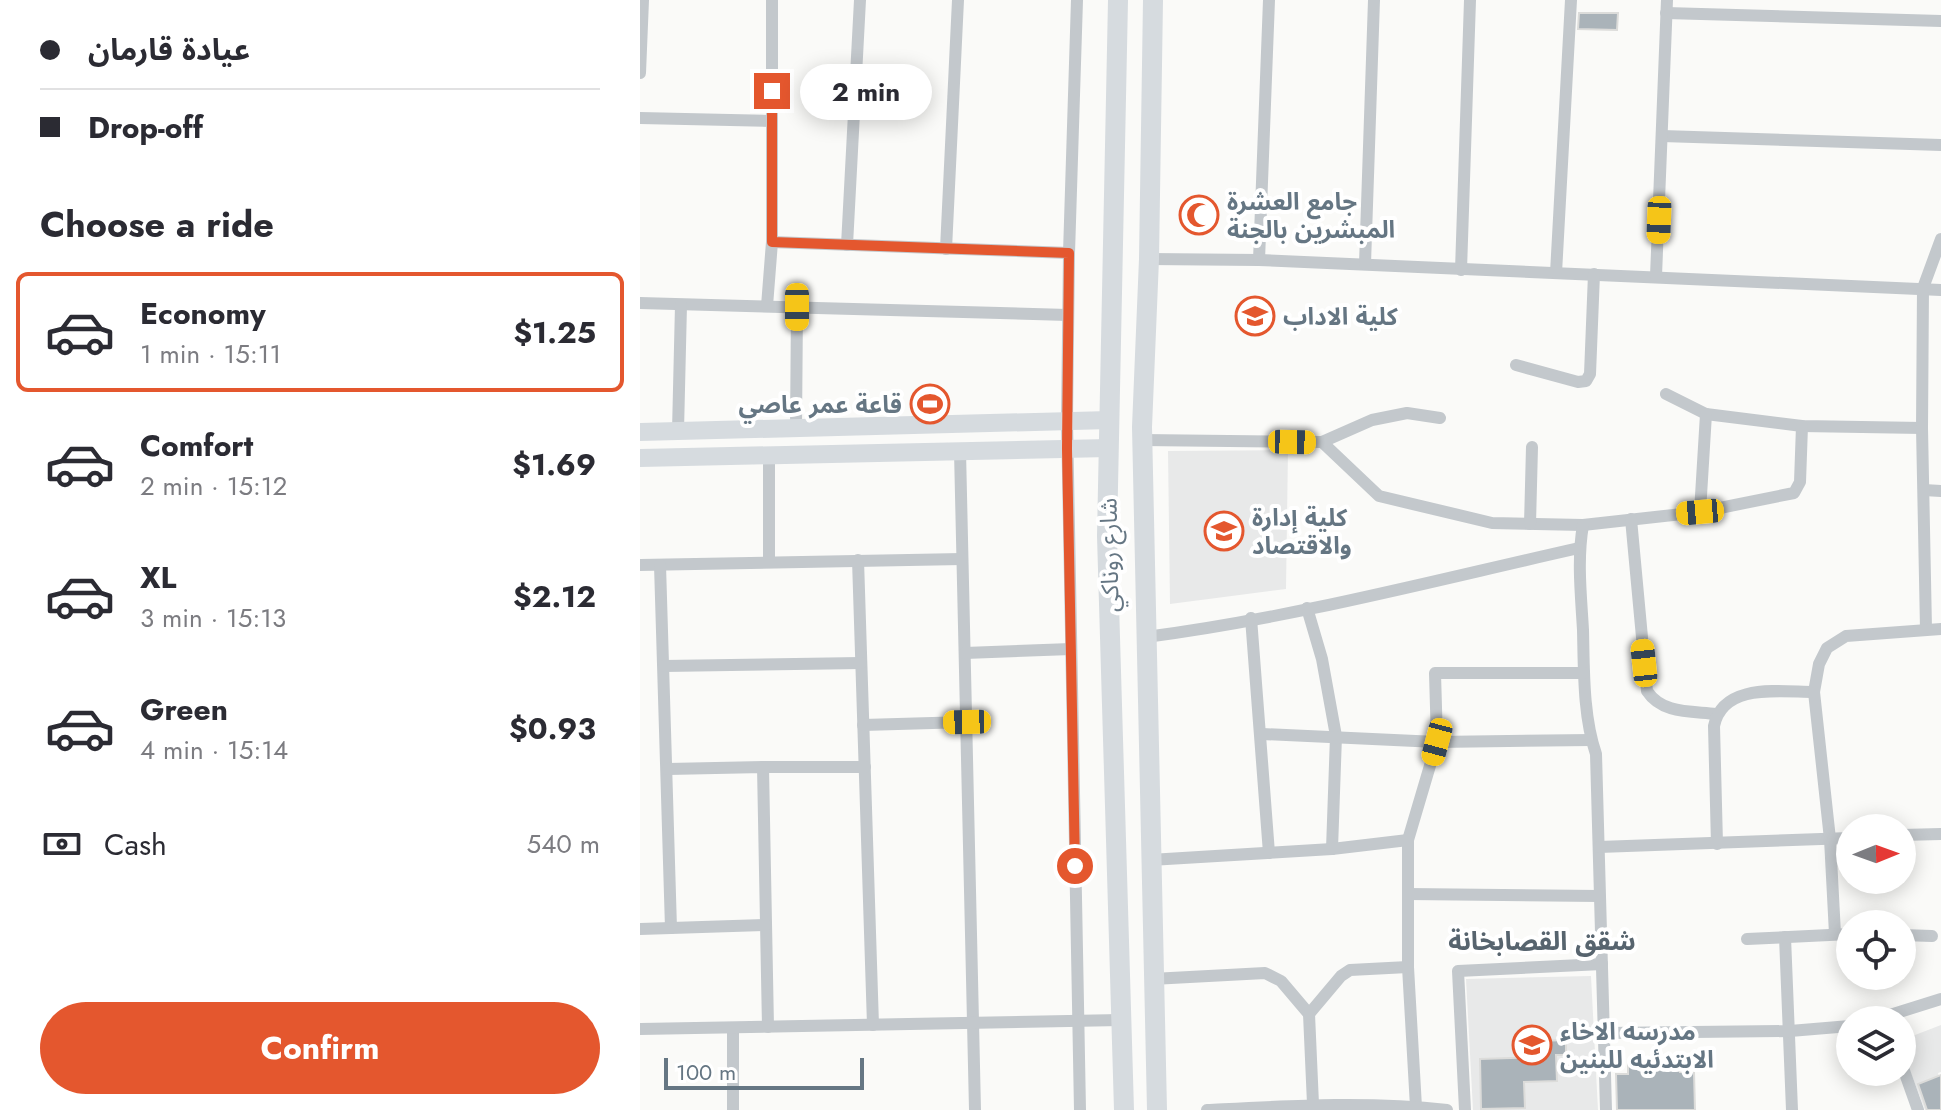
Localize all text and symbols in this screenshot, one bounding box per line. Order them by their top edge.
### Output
text: عيادة قارمان [88,28,250,71]
callout: 2 min [800,63,932,119]
route end [754,73,790,109]
text: 2 min [832,73,900,111]
text: Drop-off [88,106,203,149]
place label: جامع العشرة المبشرين بالجنة [1227,184,1395,247]
mosque icon: جامع العشرة المبشرين بالجنة [1178,194,1220,236]
car [1646,196,1672,244]
text: Choose a ride [40,198,274,250]
car [785,283,809,331]
text: Economy [140,292,266,335]
school or university icon: كلية الاداب [1234,295,1276,337]
icon: car [44,296,116,368]
place label: كلية الاداب [1283,299,1399,334]
text: $1.25 [513,311,596,354]
text: 1 min · 15:11 [140,335,281,373]
sports icon: قاعة عمر عاصي [909,383,951,425]
place label: قاعة عمر عاصي [738,387,902,424]
text: Comfort [140,424,253,467]
icon: car [44,428,116,500]
car [1268,430,1316,454]
text: $1.69 [512,443,596,486]
text: 2 min · 15:12 [140,467,287,505]
street label: شارع روناكي [1091,497,1129,613]
car [1675,498,1725,526]
place label: كلية إدارة والاقتصاد [1252,500,1352,563]
school or university icon: كلية إدارة والاقتصاد [1203,510,1245,552]
text: XL [140,556,176,599]
icon: car [44,560,116,632]
text: $2.12 [513,575,596,618]
text: 3 min · 15:13 [140,599,286,637]
car [1630,638,1658,688]
text: Green [140,688,228,731]
icon: car [44,692,116,764]
text: $0.93 [509,707,596,750]
car [943,710,991,734]
car [1419,716,1455,768]
text: 4 min · 15:14 [140,731,288,769]
north arrow [1836,814,1916,894]
map controls [1836,814,1916,1086]
icon: cash [40,822,84,866]
text: Cash [104,823,167,866]
text: 540 m [526,825,600,863]
route start [1057,848,1093,884]
button: locate [1836,910,1916,990]
district label: شقق القصابخانة [1448,922,1636,960]
button: Confirm [40,1002,600,1094]
button: layers [1836,1006,1916,1086]
place label: مدرسه الاخاء الابتدئيه للبنين [1560,1014,1714,1077]
school or university icon: مدرسه الاخاء الابتدئيه للبنين [1511,1024,1553,1066]
scale bar [664,1054,864,1090]
text: 100 m [676,1056,736,1088]

